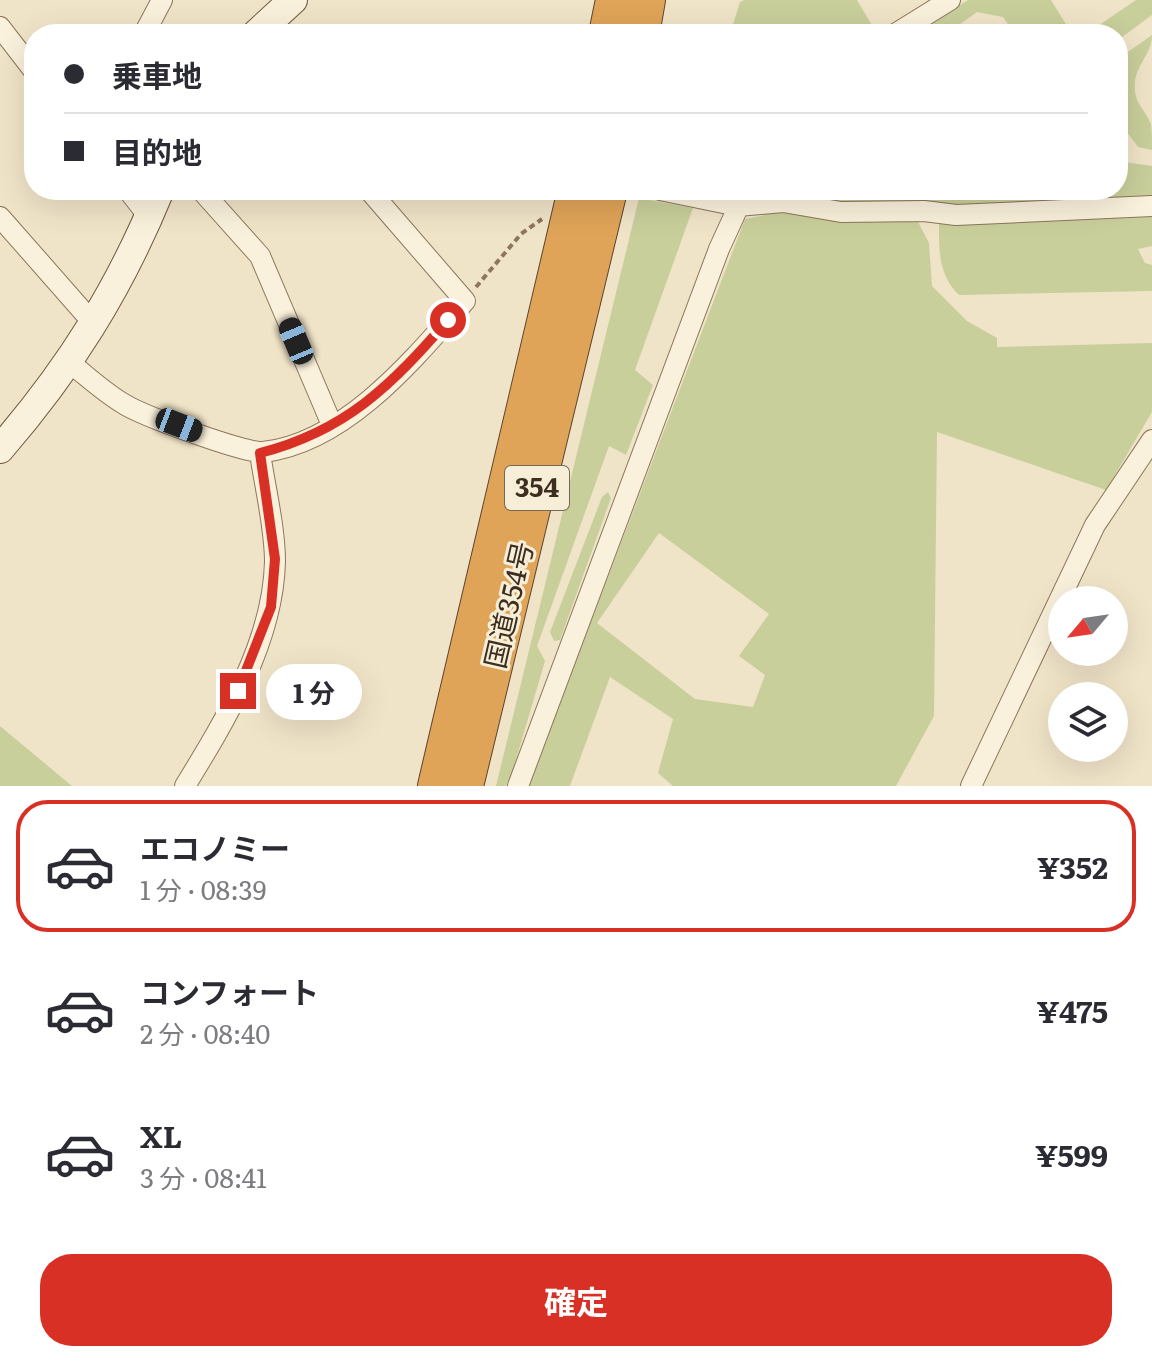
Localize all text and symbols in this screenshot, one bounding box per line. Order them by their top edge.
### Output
text: 乗車地 [112,52,202,96]
text: 目的地 [112,129,202,173]
route start [430,302,466,338]
car [276,314,316,368]
car [152,405,206,445]
road number: 354 [505,466,569,510]
street label: 国道354号 [472,537,542,672]
north arrow [1048,586,1128,666]
map controls [1048,586,1128,762]
callout: 1 分 [266,663,362,719]
text: 1 分 [293,672,335,711]
route end [220,673,256,709]
button: layers [1048,682,1128,762]
text: エコノミー [140,825,290,869]
icon: car [44,830,116,902]
text: ¥352 [1037,844,1108,888]
text: 1 分 · 08:39 [140,869,266,908]
text: コンフォート [140,969,319,1013]
icon: car [44,974,116,1046]
text: ¥475 [1037,988,1108,1032]
text: 2 分 · 08:40 [140,1013,270,1052]
text: XL [140,1113,182,1157]
icon: car [44,1118,116,1190]
text: ¥599 [1035,1132,1108,1176]
text: 3 分 · 08:41 [140,1157,267,1196]
button: 確定 [40,1254,1112,1346]

